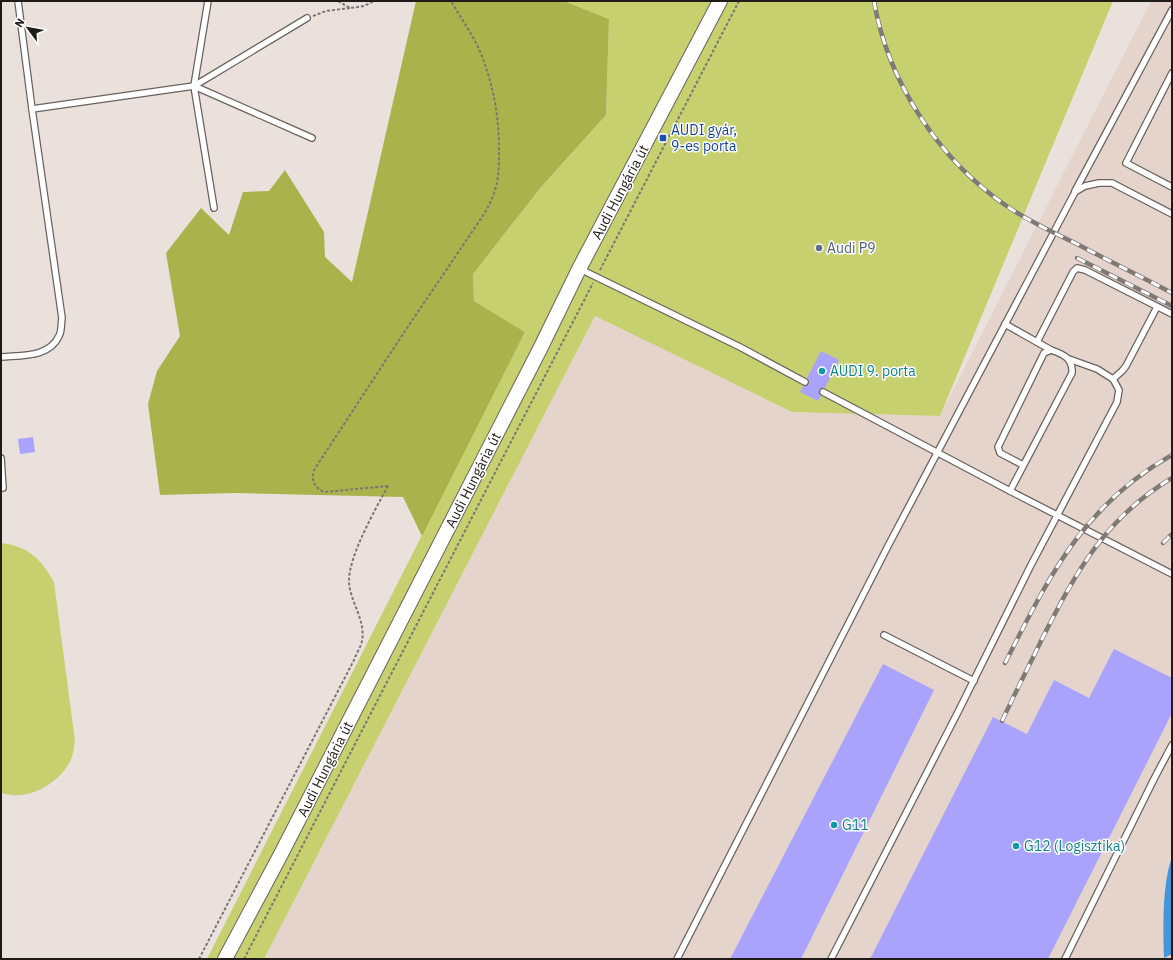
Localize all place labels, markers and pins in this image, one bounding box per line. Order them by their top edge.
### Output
place label: AUDI gyár, 9-es porta [671,121,737,155]
marker: AUDI gyár, 9-es porta [658,133,668,143]
place label: Audi P9 [827,239,876,257]
marker: Audi P9 [814,243,824,253]
place label: AUDI 9. porta [830,362,916,380]
marker: AUDI 9. porta [817,366,827,376]
place label: G11 [842,816,869,834]
marker: G11 [829,820,839,830]
place label: G12 (Logisztika) [1024,837,1125,855]
marker: G12 (Logisztika) [1011,841,1021,851]

